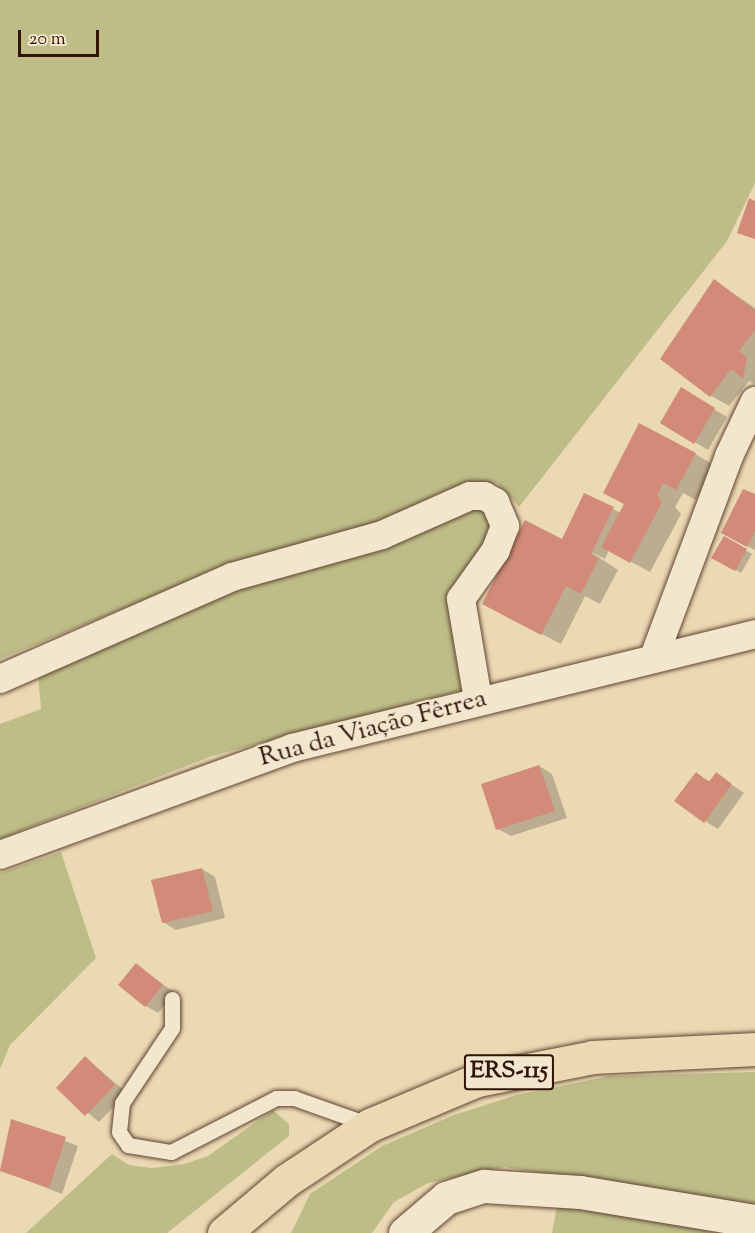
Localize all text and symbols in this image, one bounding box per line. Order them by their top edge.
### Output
scale bar [21,18,102,56]
text: 20 m [29,27,66,53]
street label: Rua da Viação Fêrrea [256,684,490,774]
road number: ERS-115 [462,1051,556,1093]

